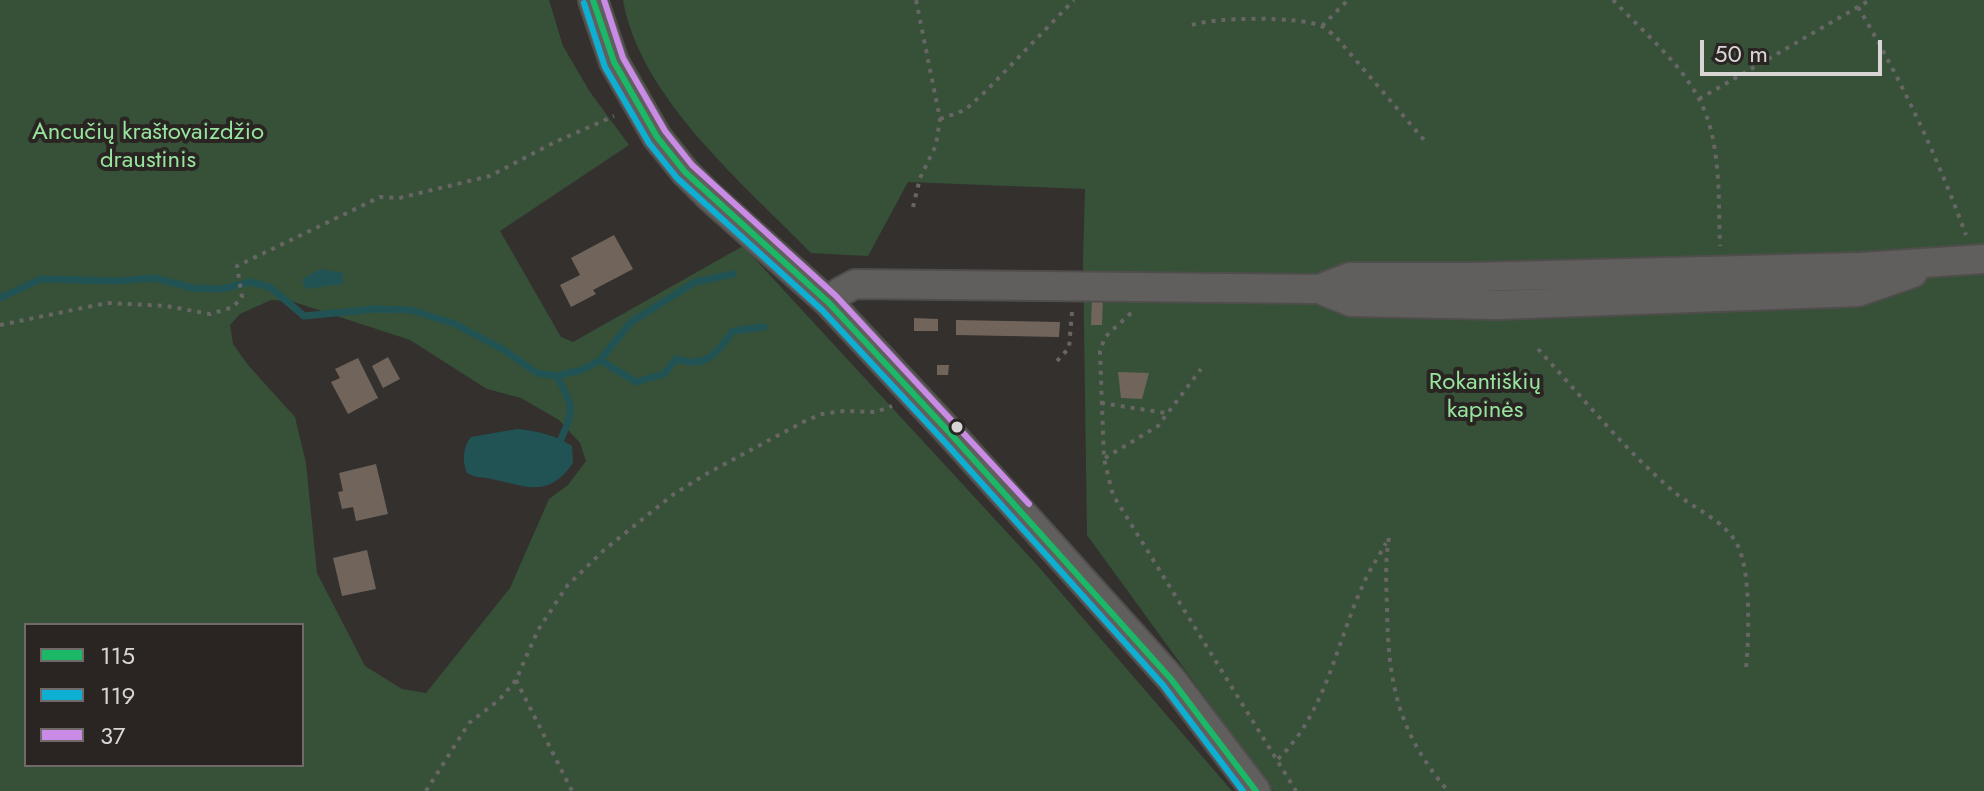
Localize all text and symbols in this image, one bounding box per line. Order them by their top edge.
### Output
scale bar [1704,24,1886,74]
text: 50 m [1714,36,1768,71]
park label: Ancučių kraštovaizdžio draustinis [32,119,264,175]
park label: Rokantiškių kapinės [1429,369,1541,425]
unlabelled marker [949,419,965,435]
legend [24,623,304,767]
text: 115 [100,638,135,673]
text: 119 [100,678,135,713]
text: 37 [100,718,125,753]

